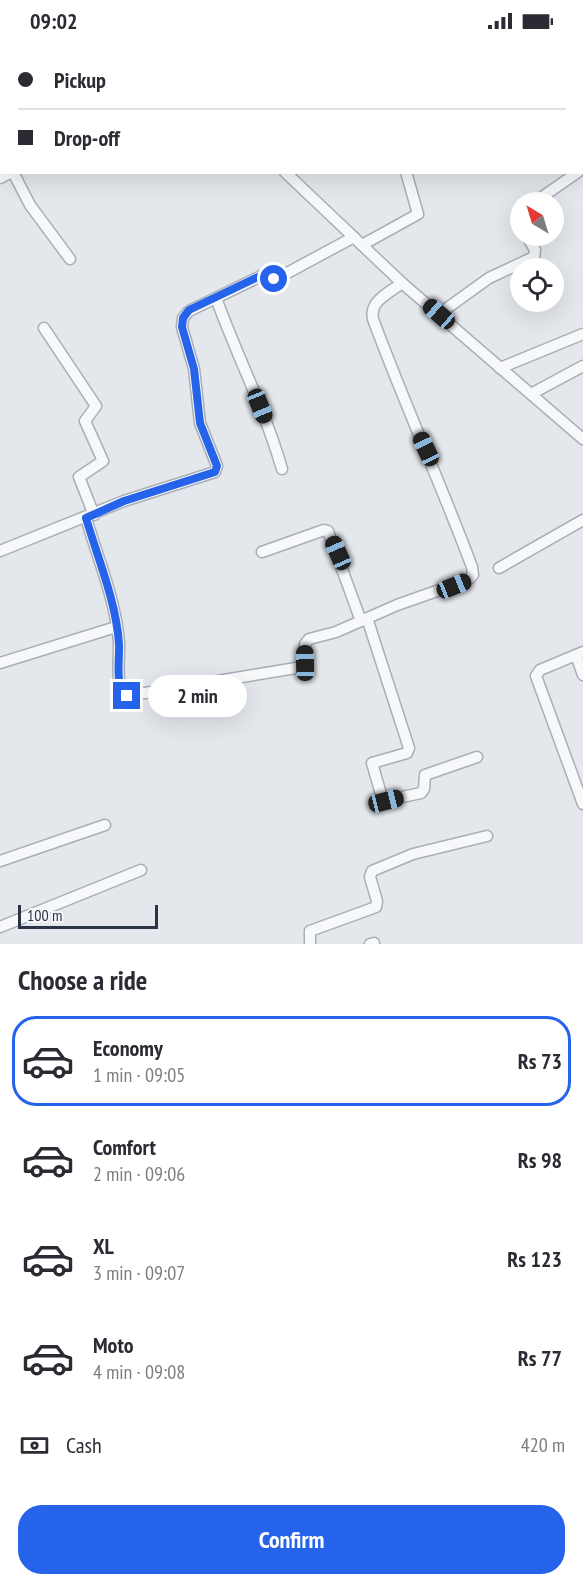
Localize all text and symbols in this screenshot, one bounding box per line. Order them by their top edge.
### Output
text: 09:02 [30,7,78,35]
text: Pickup [54,66,106,94]
text: Drop-off [54,124,120,152]
north arrow [510,192,564,246]
map controls [510,192,564,312]
button: locate [510,258,564,312]
route start [260,265,287,292]
car [420,295,458,333]
car [245,386,275,426]
car [410,429,442,469]
car [322,533,354,573]
car [434,571,474,601]
car [296,645,314,681]
callout: 2 min [148,675,247,717]
route end [113,682,140,709]
text: 2 min [177,683,218,709]
car [366,788,406,814]
scale bar [18,902,158,929]
text: 100 m [27,905,62,925]
text: Choose a ride [18,963,147,997]
icon: car [21,1034,75,1088]
text: Economy [93,1034,163,1062]
text: Rs 73 [518,1047,562,1075]
text: 1 min · 09:05 [93,1062,185,1088]
icon: car [21,1133,75,1187]
text: Comfort [93,1133,156,1161]
text: Rs 98 [518,1146,562,1174]
text: 2 min · 09:06 [93,1161,185,1187]
icon: car [21,1232,75,1286]
text: XL [93,1232,114,1260]
text: Rs 123 [507,1245,562,1273]
text: 3 min · 09:07 [93,1260,185,1286]
icon: car [21,1331,75,1385]
text: Moto [93,1331,134,1359]
text: Rs 77 [518,1344,562,1372]
text: 4 min · 09:08 [93,1359,185,1385]
icon: cash [18,1429,51,1462]
text: Cash [66,1431,102,1459]
text: 420 m [521,1432,565,1458]
button: Confirm [18,1505,565,1574]

